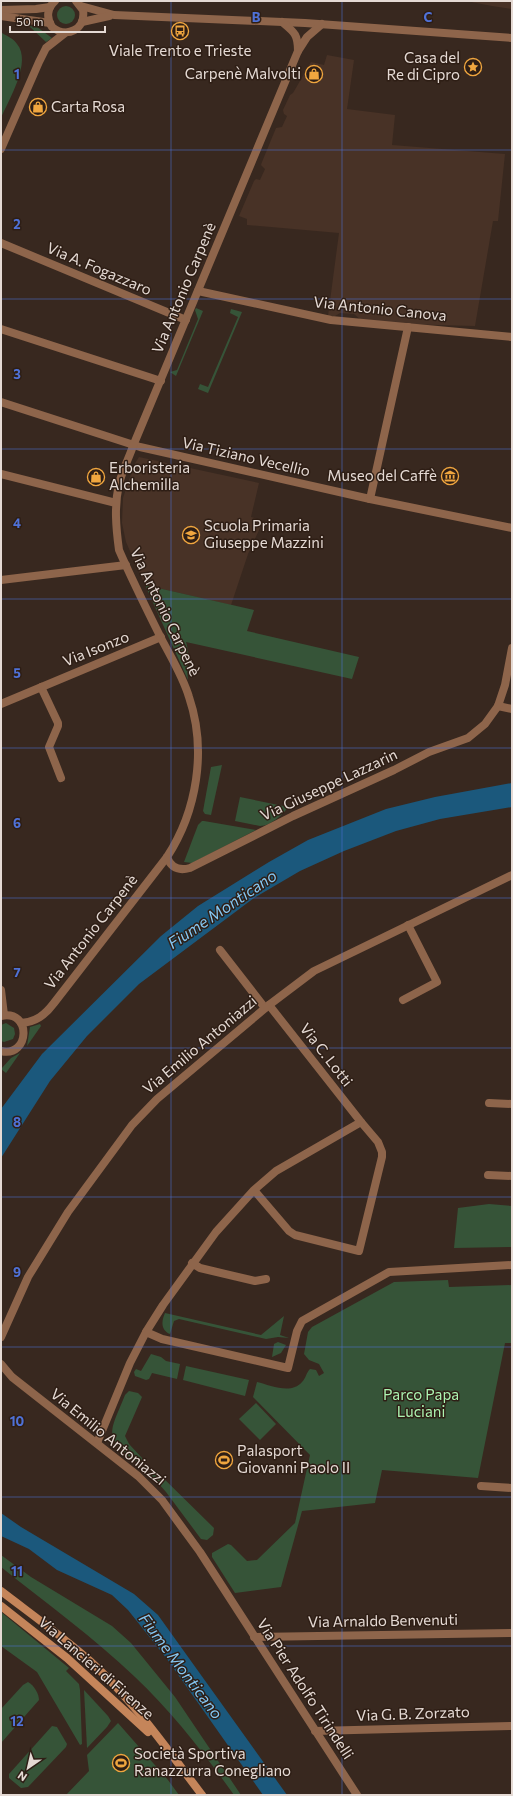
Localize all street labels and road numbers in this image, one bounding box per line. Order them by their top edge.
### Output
street label: Via Antonio Carpenè [147,219,219,356]
street label: Via A. Fogazzaro [44,238,155,298]
street label: Via Antonio Canova [313,292,448,324]
street label: Via Tiziano Vecellio [180,433,312,480]
street label: Via Antonio Carpenè [127,544,205,679]
street label: Via Isonzo [60,627,131,669]
street label: Via Giuseppe Lazzarin [257,744,400,824]
street label: Via Antonio Carpenè [40,870,141,992]
street label: Via Emilio Antoniazzi [139,991,260,1097]
street label: Via C. Lotti [297,1019,357,1090]
street label: Via Emilio Antoniazzi [47,1384,170,1488]
street label: Via Arnaldo Benvenuti [308,1610,458,1630]
street label: Via Lancieri di Firenze [35,1612,158,1722]
street label: Via Pier Adolfo Tirindelli [254,1615,358,1762]
street label: Via G. B. Zorzato [356,1702,470,1724]

